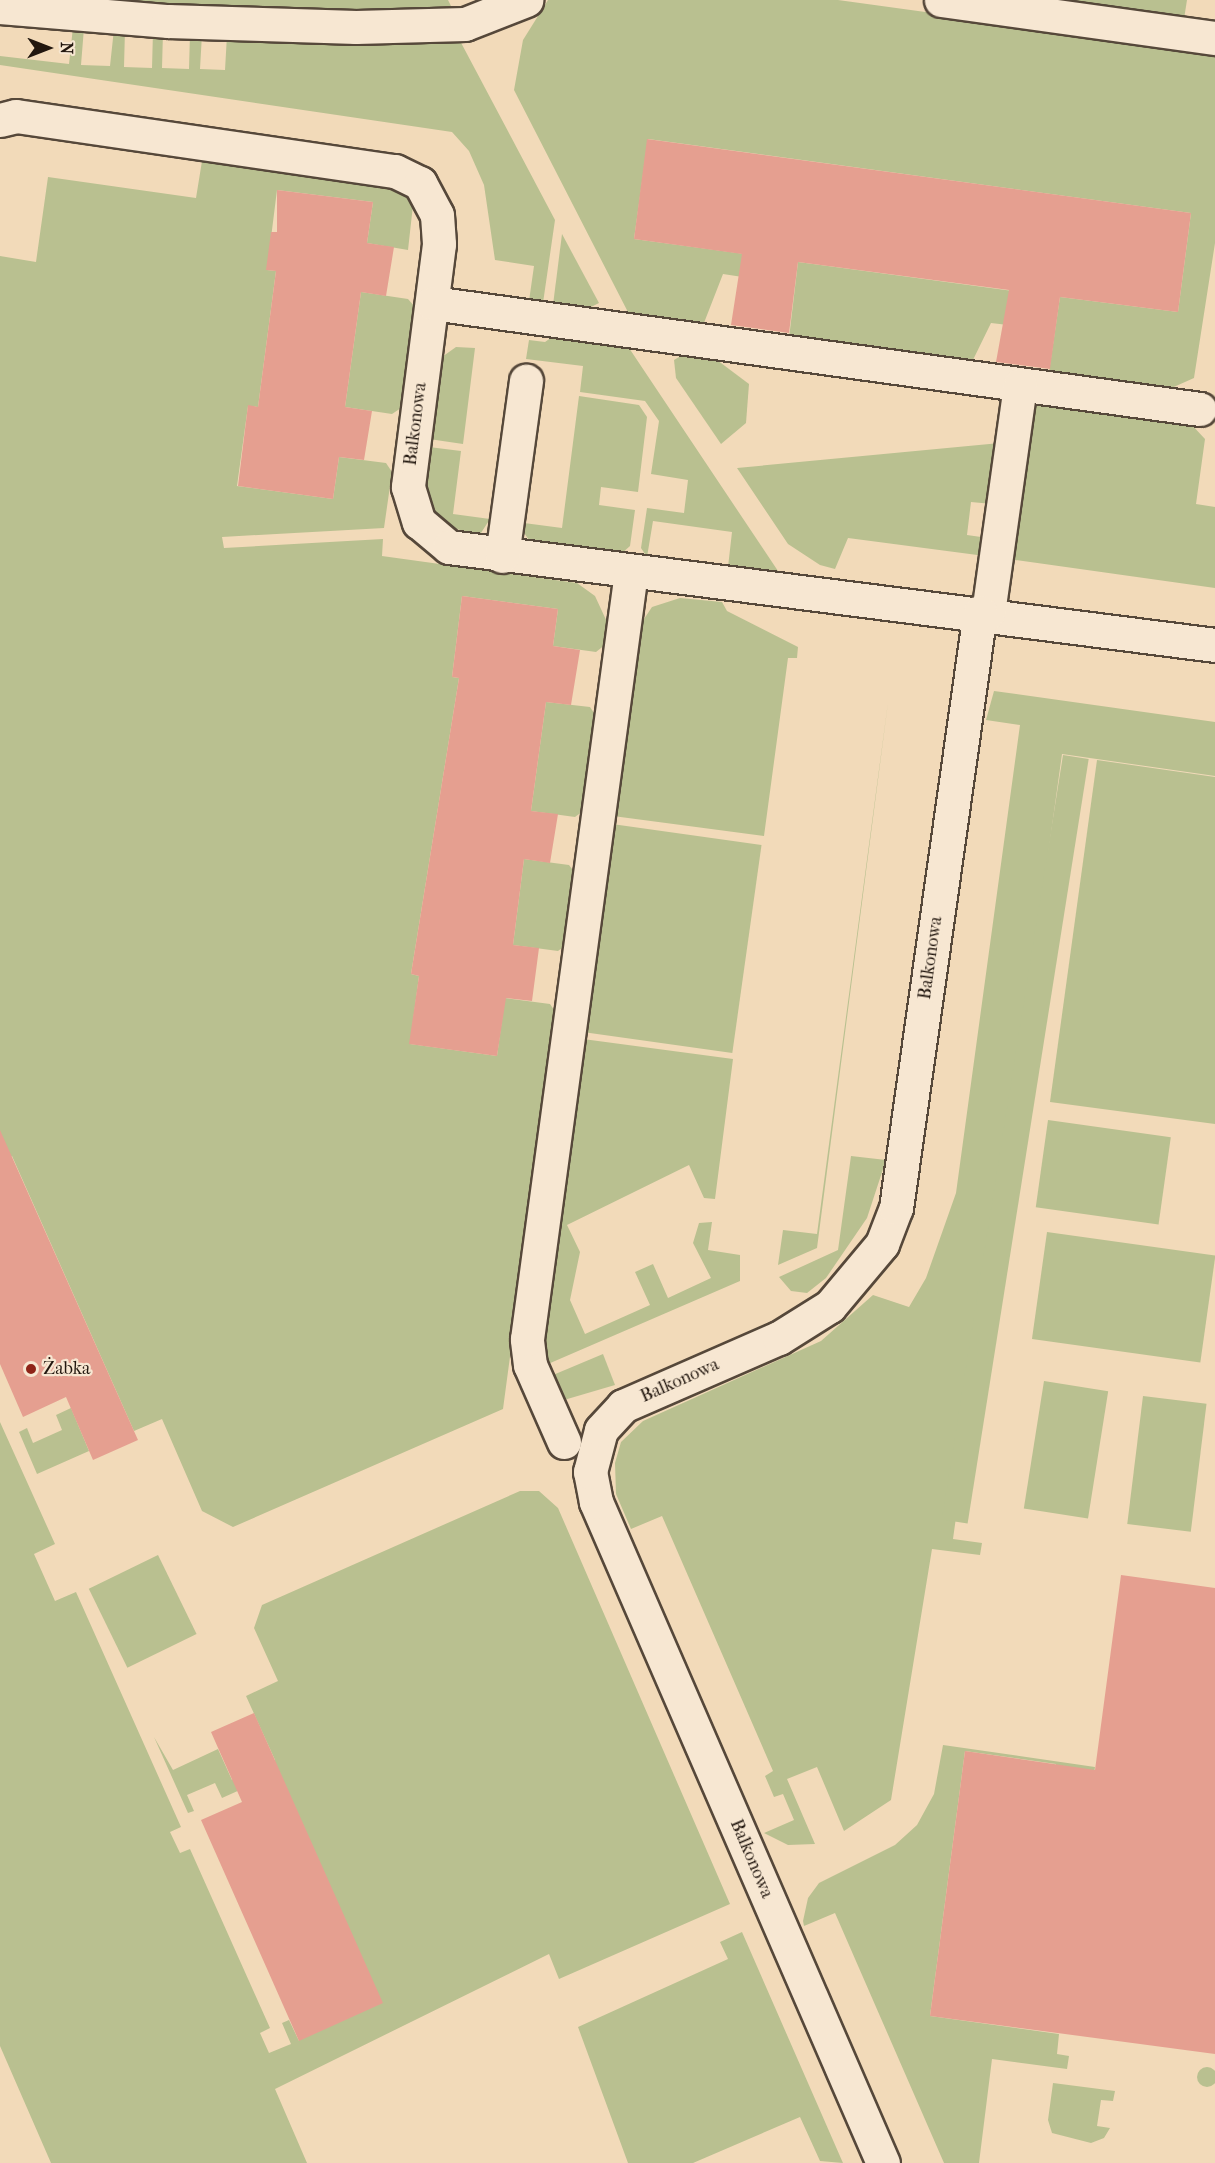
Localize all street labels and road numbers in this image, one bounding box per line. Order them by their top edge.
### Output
street label: Balkonowa [400,381,432,467]
street label: Balkonowa [914,915,948,1001]
street label: Balkonowa [637,1354,723,1408]
street label: Balkonowa [725,1816,777,1902]

